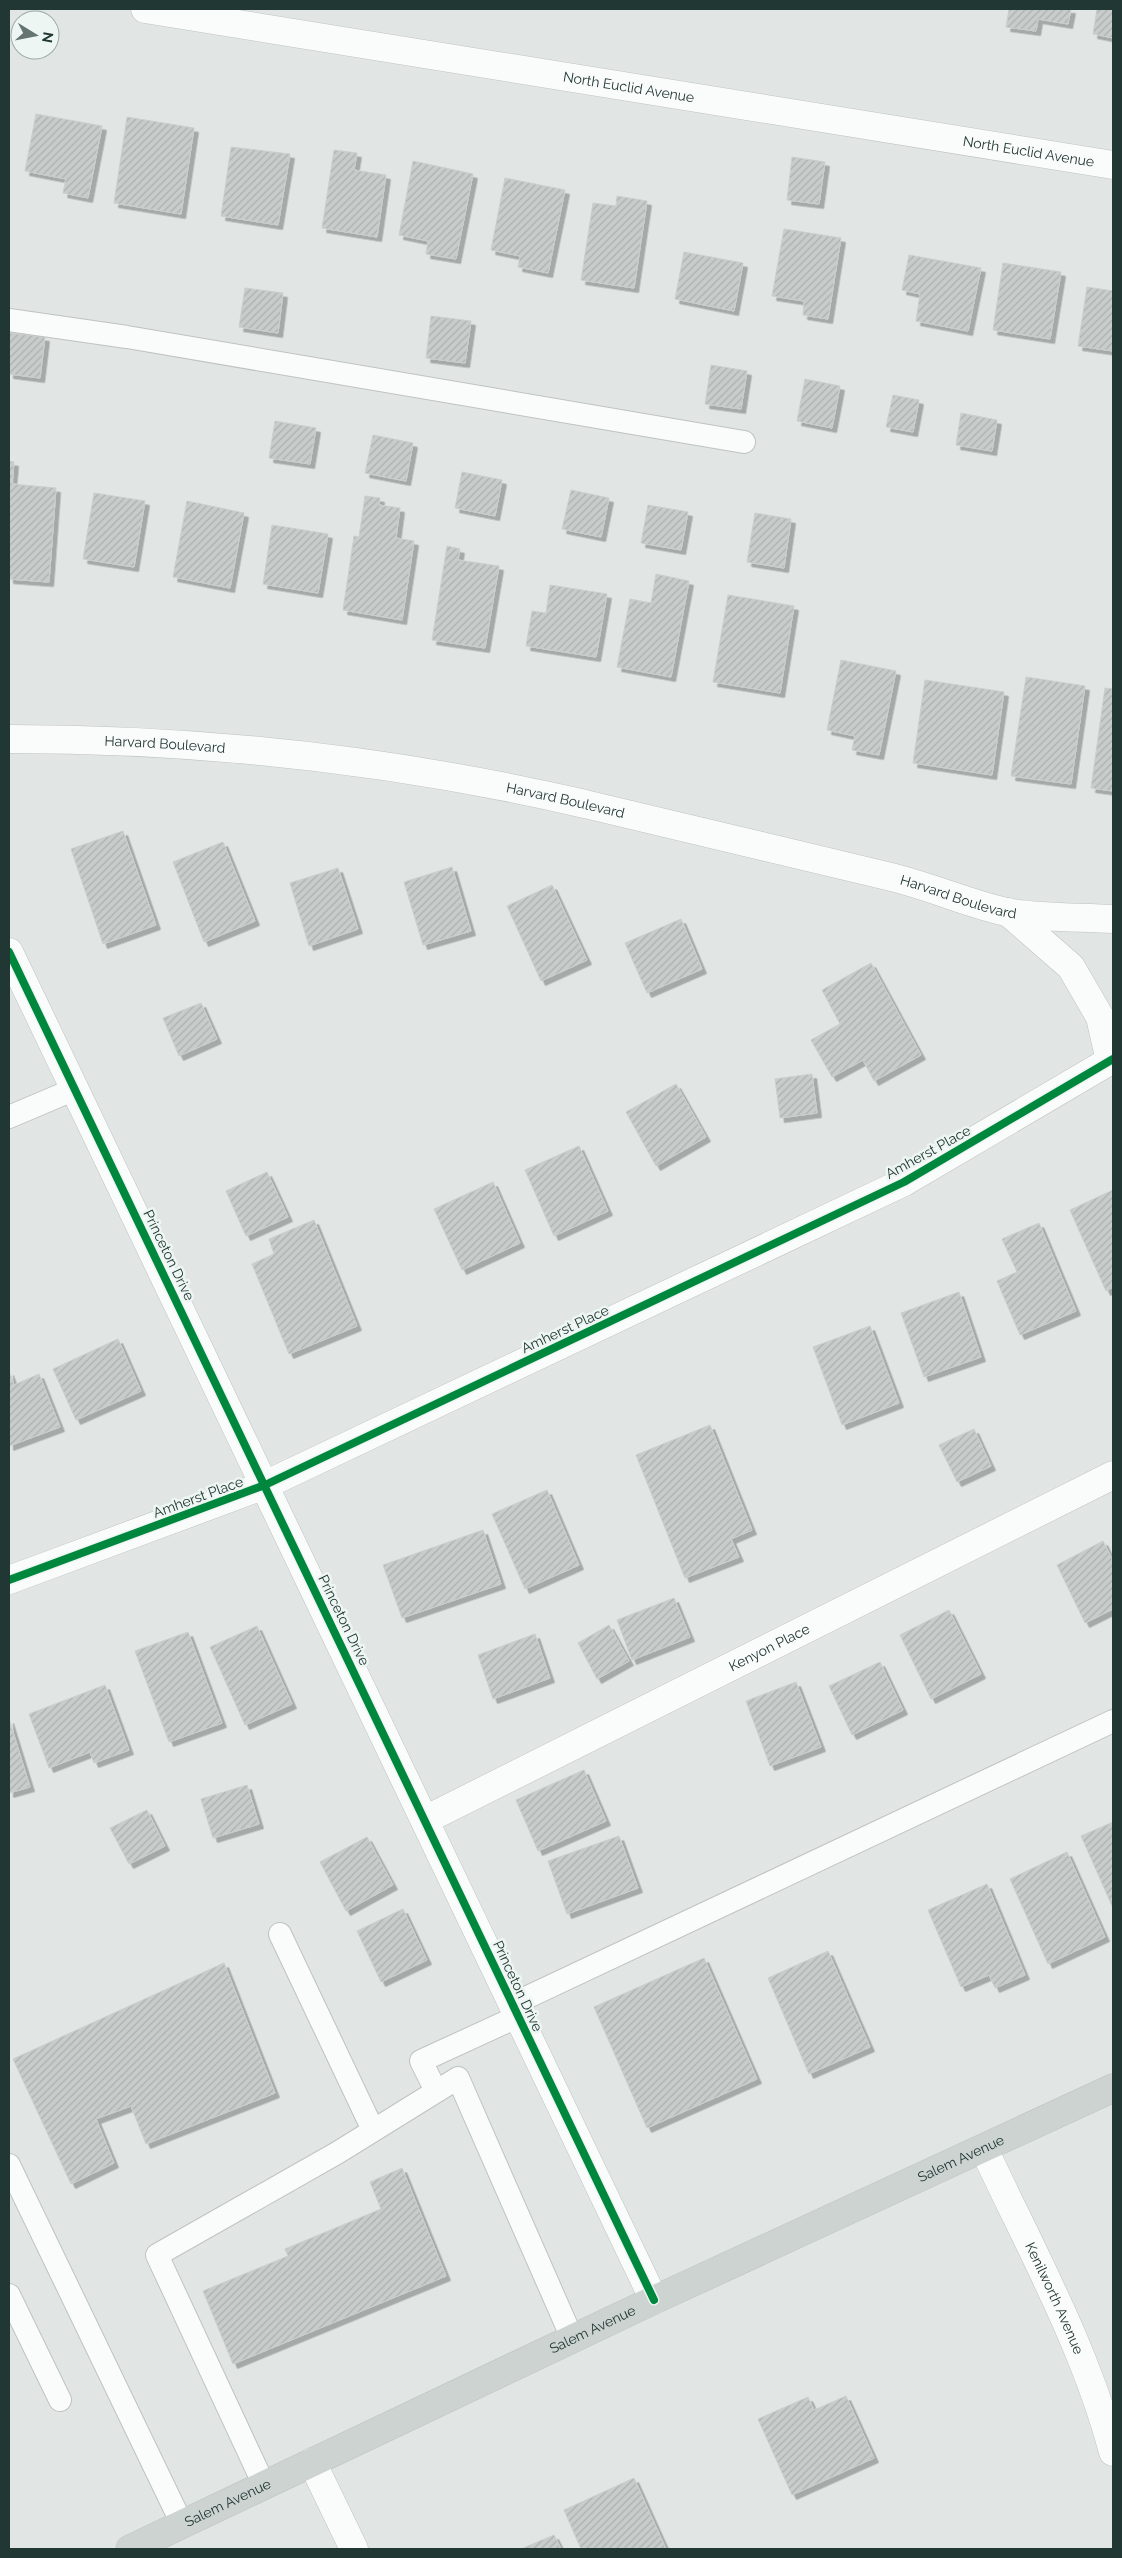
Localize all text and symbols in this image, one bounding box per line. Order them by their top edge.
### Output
north arrow [10,10,60,60]
text: N [39,31,57,44]
street label: North Euclid Avenue [562,69,696,105]
street label: North Euclid Avenue [962,133,1095,170]
street label: Harvard Boulevard [104,733,226,756]
street label: Harvard Boulevard [505,779,626,821]
street label: Harvard Boulevard [899,872,1018,922]
street label: Amherst Place [883,1122,973,1182]
street label: Princeton Drive [140,1207,198,1303]
street label: Amherst Place [519,1302,611,1356]
street label: Amherst Place [151,1473,245,1521]
street label: Princeton Drive [315,1572,373,1668]
street label: Kenyon Place [726,1620,812,1674]
street label: Princeton Drive [490,1938,546,2034]
street label: Salem Avenue [915,2132,1006,2185]
street label: Kenilworth Avenue [1022,2240,1087,2356]
street label: Salem Avenue [547,2302,638,2357]
street label: Salem Avenue [182,2475,273,2530]

